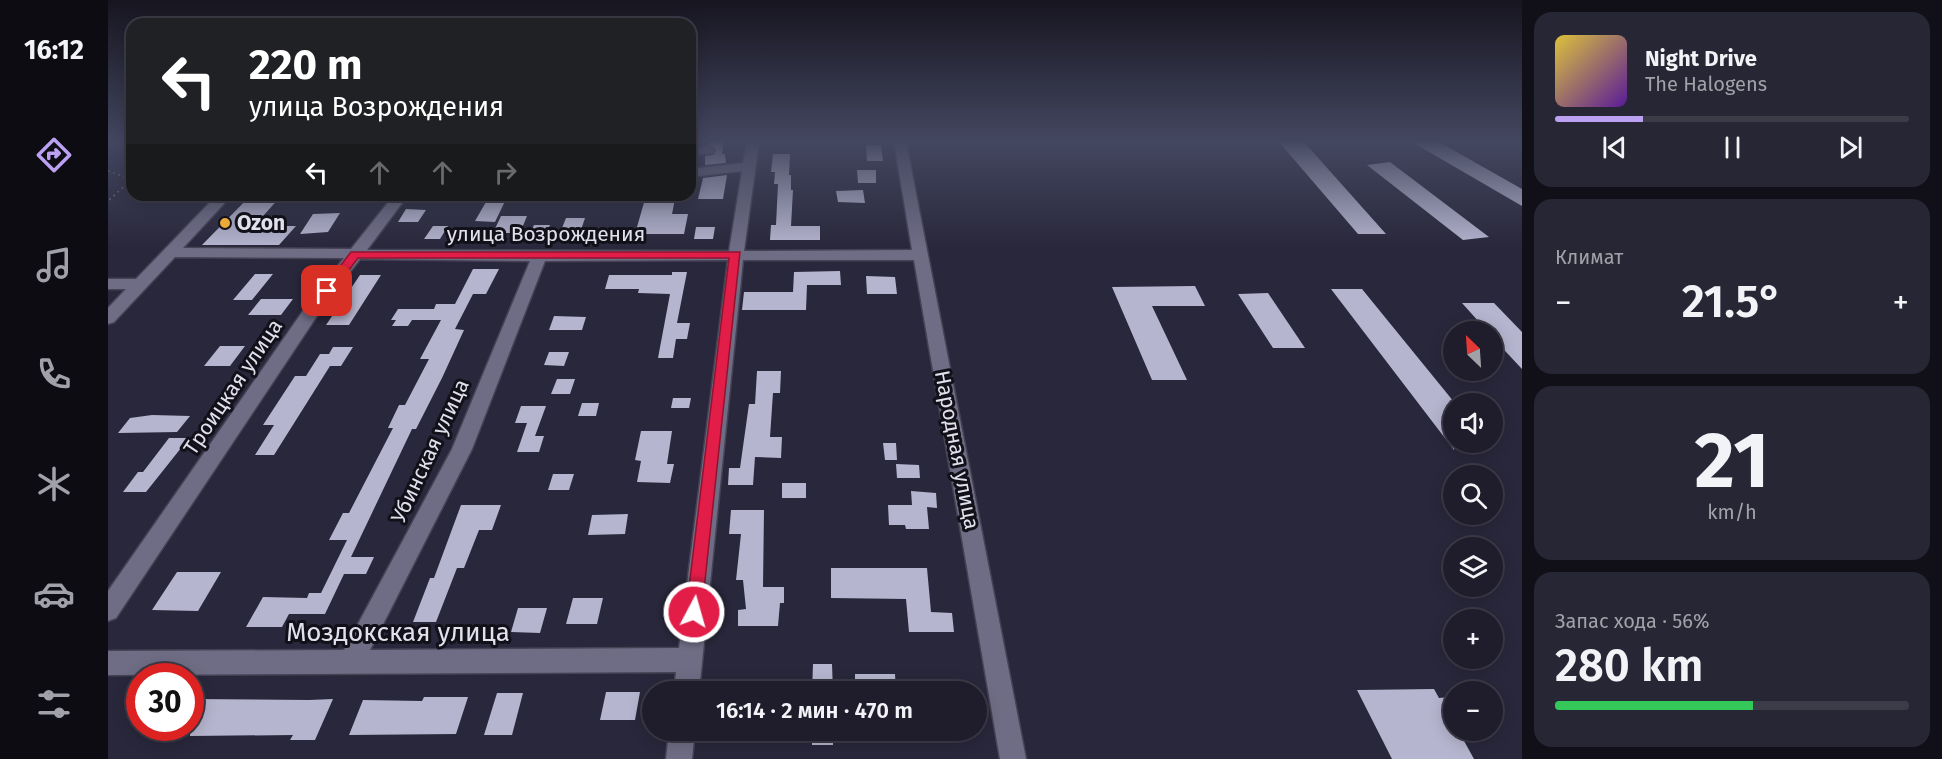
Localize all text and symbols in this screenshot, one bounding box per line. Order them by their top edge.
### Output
text: 16:12 [24,34,84,66]
text: 220 m [249,40,362,90]
icon: left [150,42,228,120]
text: Night Drive [1645,45,1757,72]
text: The Halogens [1645,72,1767,96]
text: улица Возрождения [249,91,504,123]
icon: previous [1598,131,1631,164]
icon: pause [1716,131,1749,164]
icon: next [1834,131,1867,164]
icon: directions [33,134,75,176]
icon: left [300,156,333,189]
icon: ahead [363,156,396,189]
icon: ahead [426,156,459,189]
icon: right [489,156,522,189]
place label: Ozon [237,210,285,236]
marker: Ozon [218,216,232,230]
street label: улица Возрождения [447,221,645,247]
icon: music [33,244,75,286]
text: Климат [1555,245,1623,269]
pin [301,265,352,316]
icon: arrive [310,274,343,307]
text: 21.5° [1682,275,1782,329]
text: − [1555,283,1572,323]
text: + [1893,283,1909,323]
street label: Троицкая улица [178,314,288,460]
north arrow [1443,321,1503,381]
map controls [1443,321,1503,741]
icon: phone [33,353,75,395]
street label: Народная улица [929,368,985,532]
street label: Убинская улица [385,375,475,527]
button: sound [1443,393,1503,453]
text: 21 [1695,414,1769,508]
icon: climate [33,463,75,505]
button: search [1443,465,1503,525]
text: km/h [1707,500,1757,524]
button: layers [1443,537,1503,597]
icon: car [33,573,75,615]
position arrow [662,580,726,644]
button: + [1443,609,1503,669]
text: Запас хода · 56% [1555,609,1709,633]
street label: Моздокская улица [286,617,510,648]
text: 280 km [1555,639,1703,693]
speed limit sign: 30 [126,663,204,741]
button: − [1443,681,1503,741]
icon: filters [33,683,75,725]
text: 16:14 · 2 мин · 470 m [716,697,913,724]

